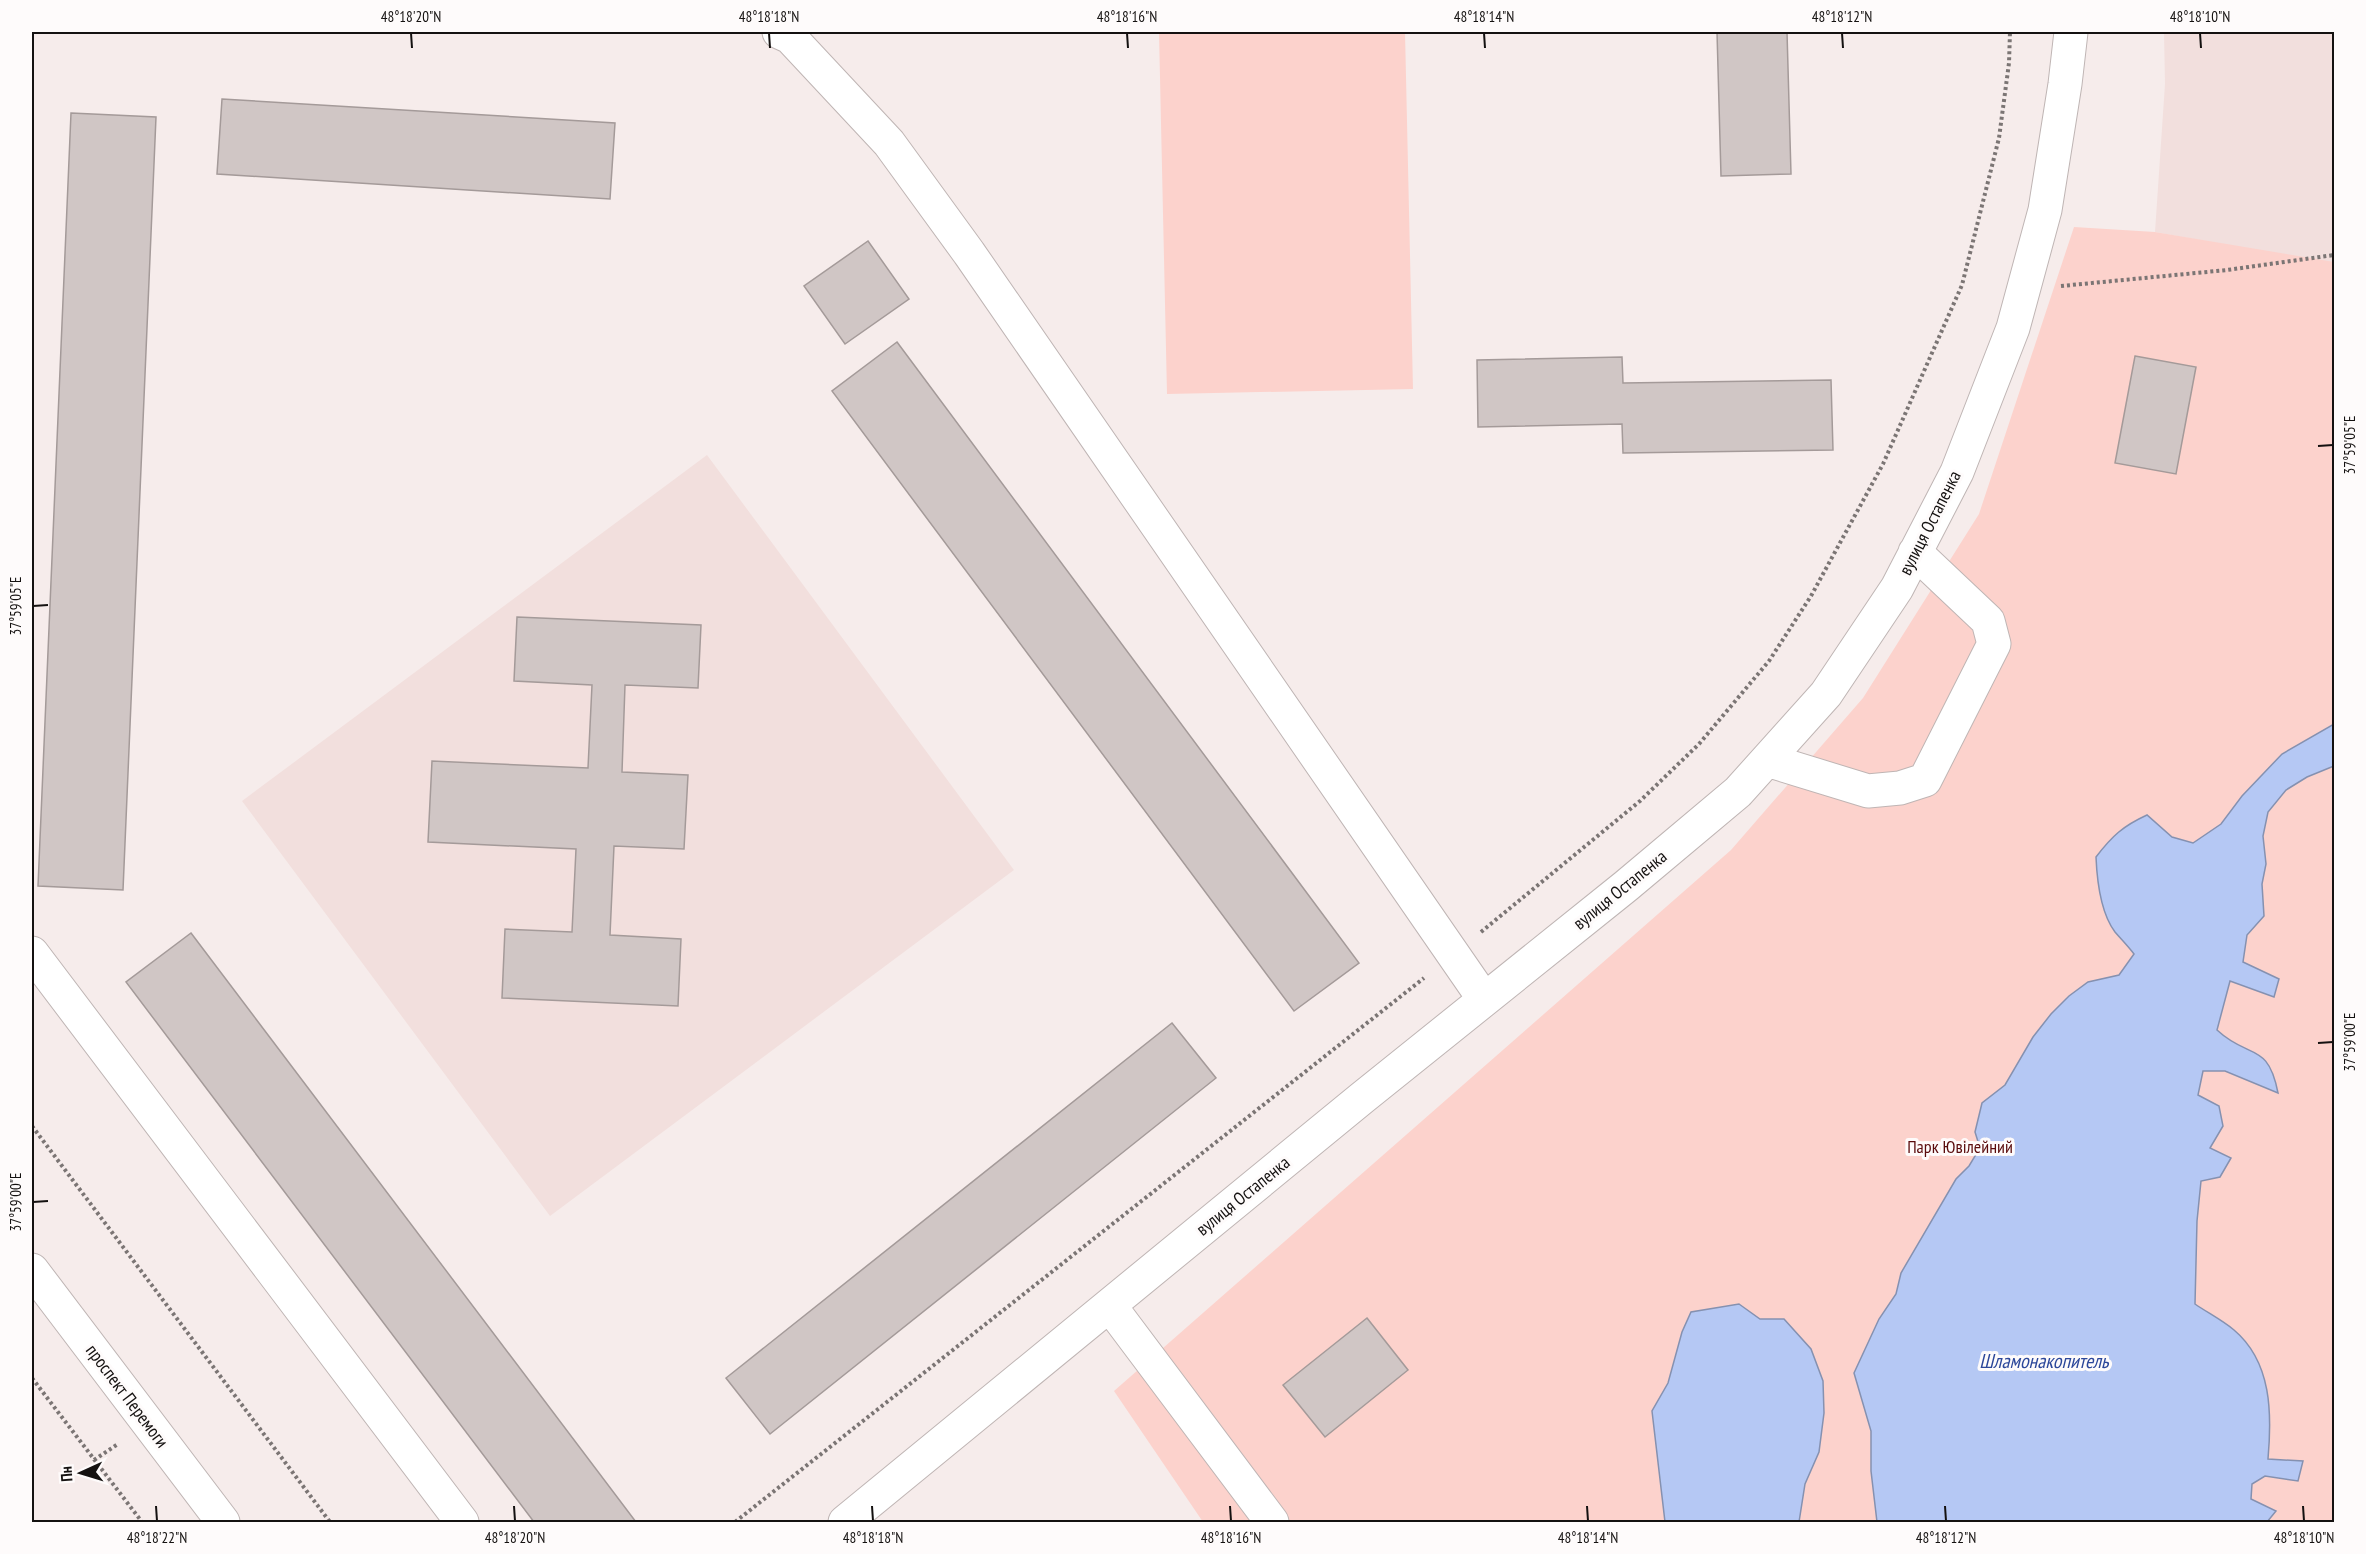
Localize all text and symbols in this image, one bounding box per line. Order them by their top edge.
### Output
text: 48°18'20"N [381,7,441,26]
text: 48°18'18"N [739,7,799,26]
text: 48°18'16"N [1097,7,1157,26]
text: 48°18'14"N [1454,7,1514,26]
text: 48°18'12"N [1812,7,1872,26]
text: 48°18'10"N [2170,7,2230,26]
text: 37°59'05"E [2340,415,2359,475]
street label: вулиця Остапенка [1893,467,1966,579]
text: 37°59'05"E [6,576,25,636]
street label: вулиця Остапенка [1568,845,1671,934]
text: 37°59'00"E [2340,1012,2359,1072]
park label: Парк Ювілейний [1907,1135,2013,1158]
street label: вулиця Остапенка [1191,1151,1294,1240]
text: 37°59'00"E [6,1172,25,1232]
street label: проспект Перемоги [81,1339,174,1452]
water label: Шламонакопитель [1979,1348,2110,1374]
north arrow [51,1443,111,1503]
text: Пн [56,1466,77,1482]
text: 48°18'22"N [127,1528,187,1547]
text: 48°18'20"N [485,1528,545,1547]
text: 48°18'18"N [843,1528,903,1547]
text: 48°18'16"N [1201,1528,1261,1547]
text: 48°18'14"N [1558,1528,1618,1547]
text: 48°18'12"N [1916,1528,1976,1547]
text: 48°18'10"N [2274,1528,2334,1547]

